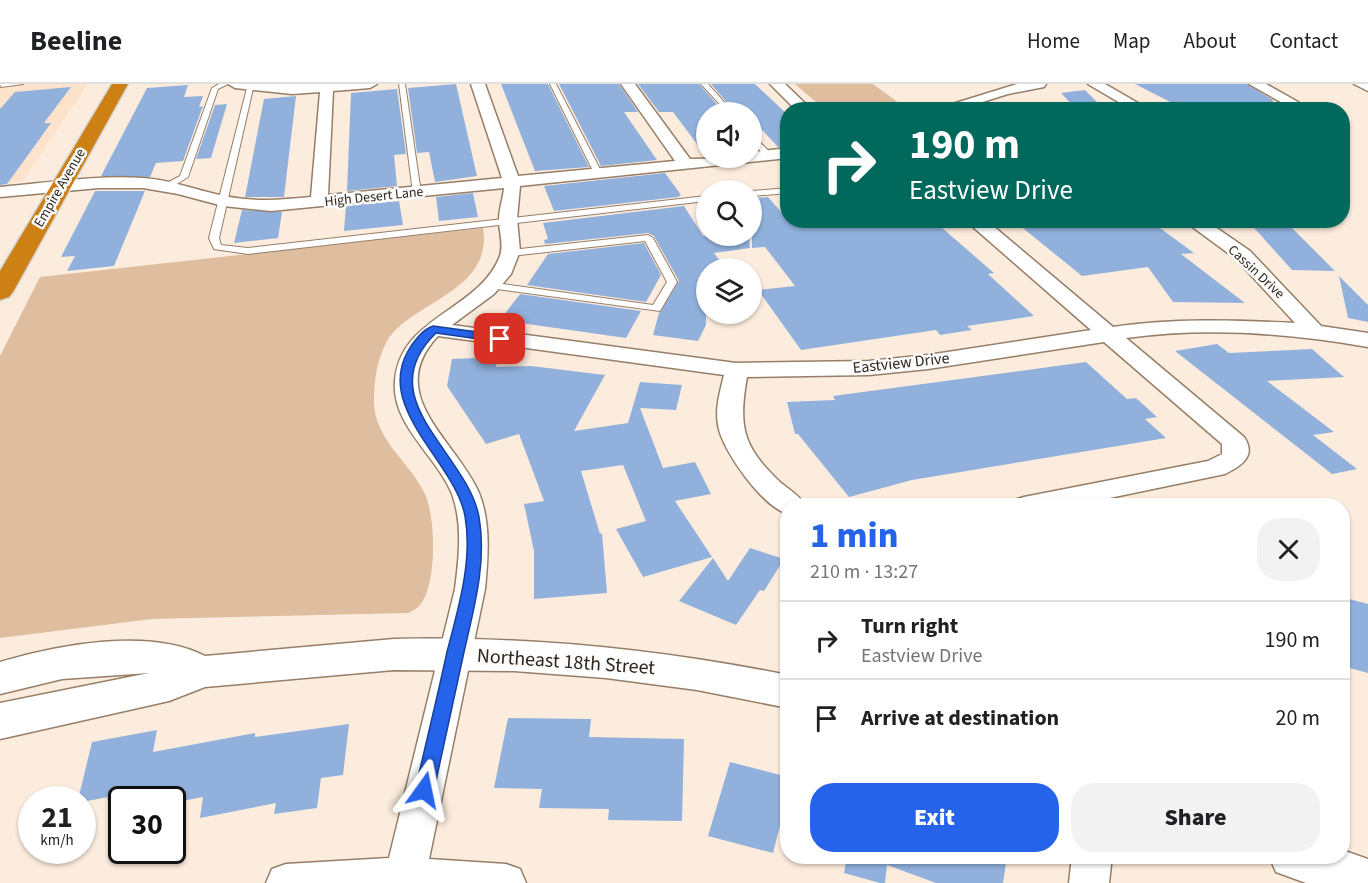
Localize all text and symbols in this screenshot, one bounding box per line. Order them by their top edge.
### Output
text: Beeline [30,21,122,61]
text: Home [1027,26,1080,56]
text: Map [1113,26,1151,56]
text: About [1184,26,1236,56]
text: Contact [1269,26,1338,56]
map controls [696,102,762,324]
button: sound [696,102,762,168]
text: 190 m [909,115,1020,175]
icon: right [810,126,888,204]
street label: Empire Avenue [29,145,91,231]
text: Eastview Drive [909,171,1073,210]
button: search [696,180,762,246]
street label: High Desert Lane [324,182,424,212]
street label: Cassin Drive [1223,240,1289,304]
button: layers [696,258,762,324]
pin [474,313,525,364]
icon: arrive [483,322,516,355]
street label: Eastview Drive [852,347,950,379]
text: 1 min [810,510,898,561]
button: close [1257,518,1320,581]
text: 210 m · 13:27 [810,558,918,586]
text: Turn right [861,610,958,642]
icon: right [810,624,843,657]
text: 190 m [1265,624,1320,656]
street label: Northeast 18th Street [476,642,656,682]
text: Eastview Drive [861,642,982,670]
icon: arrive [810,702,843,735]
text: Arrive at destination [861,702,1059,734]
text: 20 m [1275,702,1320,734]
position arrow [392,758,456,822]
button: Exit [810,783,1059,852]
button: Share [1071,783,1320,852]
speed limit sign: 30 [108,786,186,864]
text: 21 [41,796,73,839]
text: km/h [40,830,74,851]

